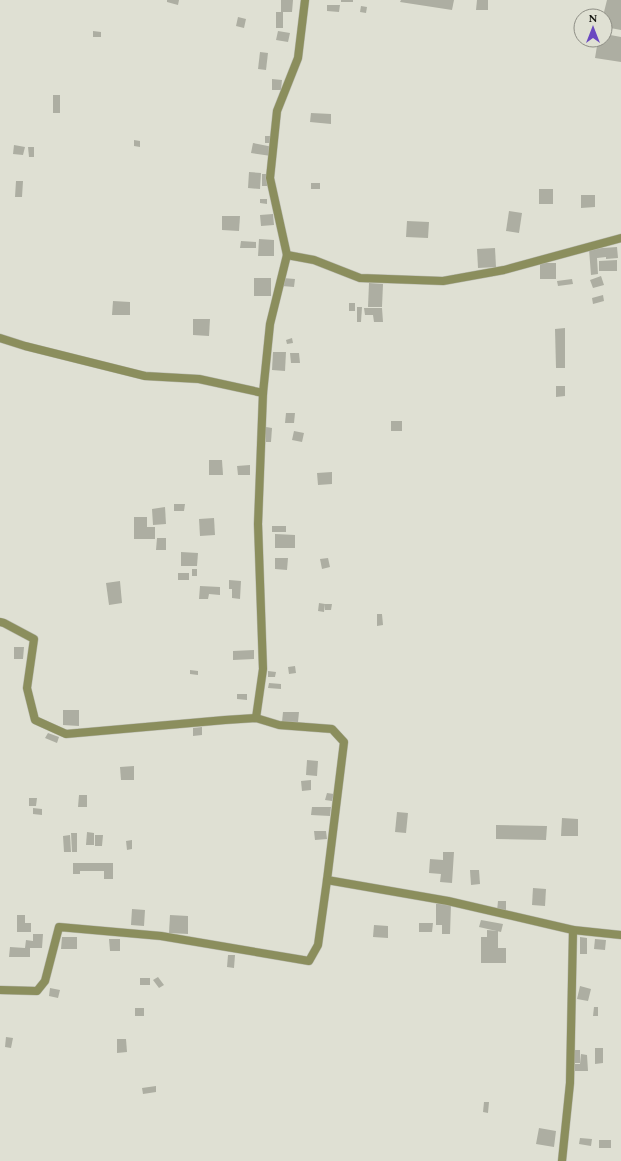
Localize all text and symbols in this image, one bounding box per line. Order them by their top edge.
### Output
north arrow [573,8,613,48]
text: N [589,10,598,27]

